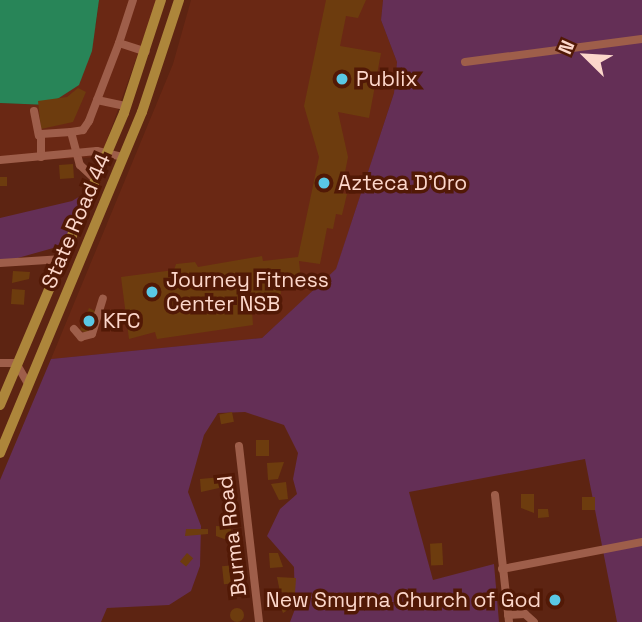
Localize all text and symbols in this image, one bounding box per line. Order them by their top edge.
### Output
north arrow [551,21,621,91]
text: N [552,36,580,58]
place label: Publix [356,66,418,92]
marker: Publix [334,71,350,87]
street label: State Road 44 [36,150,116,292]
place label: Azteca D'Oro [338,170,467,196]
marker: Azteca D'Oro [316,175,332,191]
place label: Journey Fitness Center NSB [166,267,329,317]
marker: Journey Fitness Center NSB [144,284,160,300]
place label: KFC [103,308,140,334]
marker: KFC [81,313,97,329]
street label: Burma Road [212,474,252,598]
place label: New Smyrna Church of God [266,587,541,613]
marker: New Smyrna Church of God [547,592,563,608]

